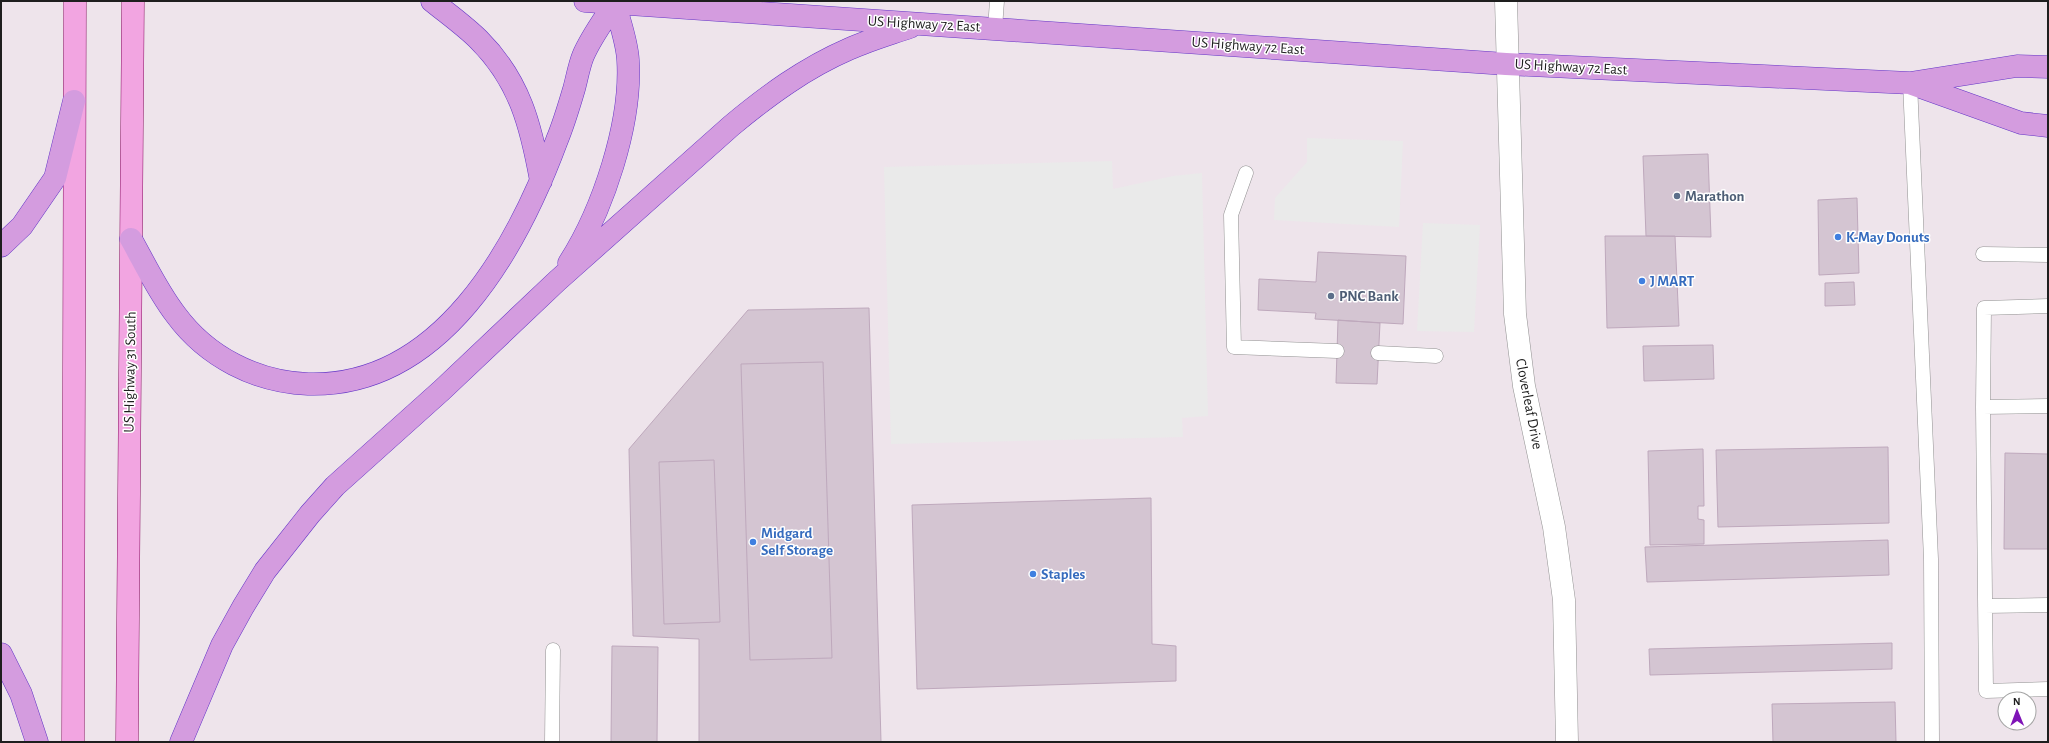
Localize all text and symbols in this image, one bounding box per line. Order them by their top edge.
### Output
street label: US Highway 72 East [867,14,981,34]
street label: US Highway 72 East [1191,35,1305,57]
street label: US Highway 72 East [1514,57,1628,77]
place label: Marathon [1685,189,1745,204]
marker: Marathon [1672,191,1682,201]
place label: K-May Donuts [1846,230,1930,245]
marker: K-May Donuts [1833,232,1843,242]
place label: J MART [1650,274,1695,289]
marker: J MART [1637,276,1647,286]
place label: PNC Bank [1339,289,1399,304]
marker: PNC Bank [1326,291,1336,301]
street label: US Highway 31 South [121,311,139,433]
street label: Cloverleaf Drive [1513,357,1545,451]
place label: Midgard Self Storage [761,526,833,558]
marker: Midgard Self Storage [748,537,758,547]
place label: Staples [1041,567,1086,582]
marker: Staples [1028,569,1038,579]
north arrow [1997,691,2037,731]
text: N [2013,696,2021,707]

